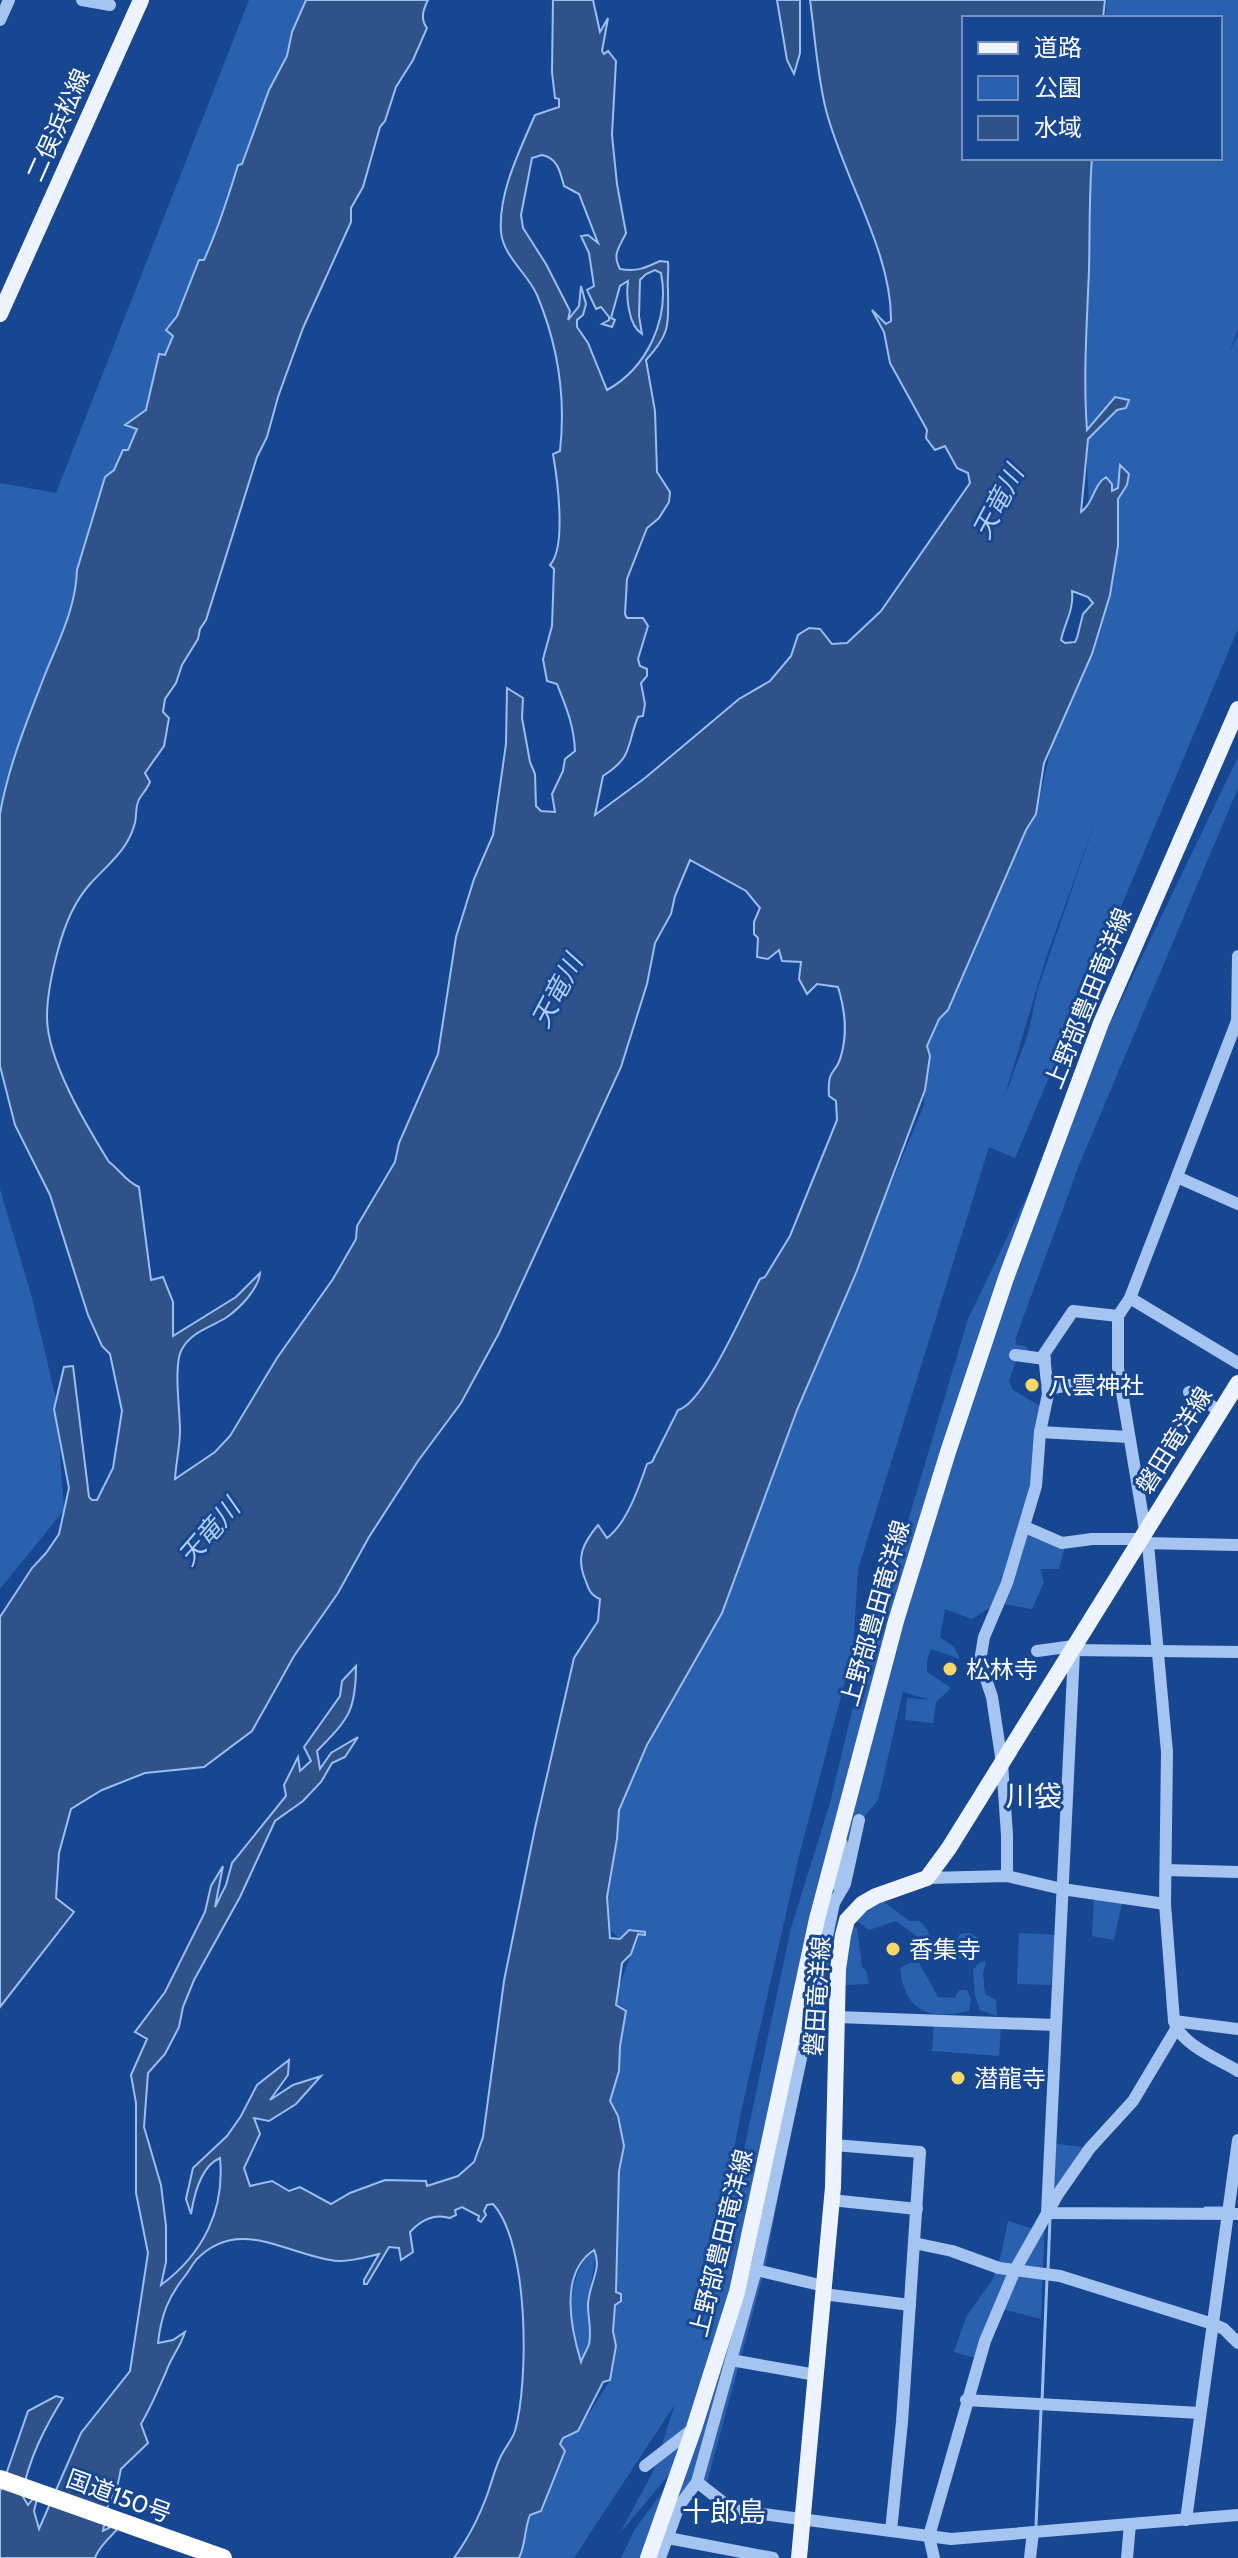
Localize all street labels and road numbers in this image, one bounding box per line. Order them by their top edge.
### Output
street label: 二俣浜松線 [20,64,96,186]
street label: 上野部豊田竜洋線 [1039,904,1137,1092]
street label: 磐田竜洋線 [1130,1381,1218,1499]
street label: 上野部豊田竜洋線 [835,1517,915,1709]
street label: 磐田竜洋線 [798,1935,836,2057]
street label: 上野部豊田竜洋線 [684,2146,758,2340]
street label: 国道150号 [63,2464,175,2528]

